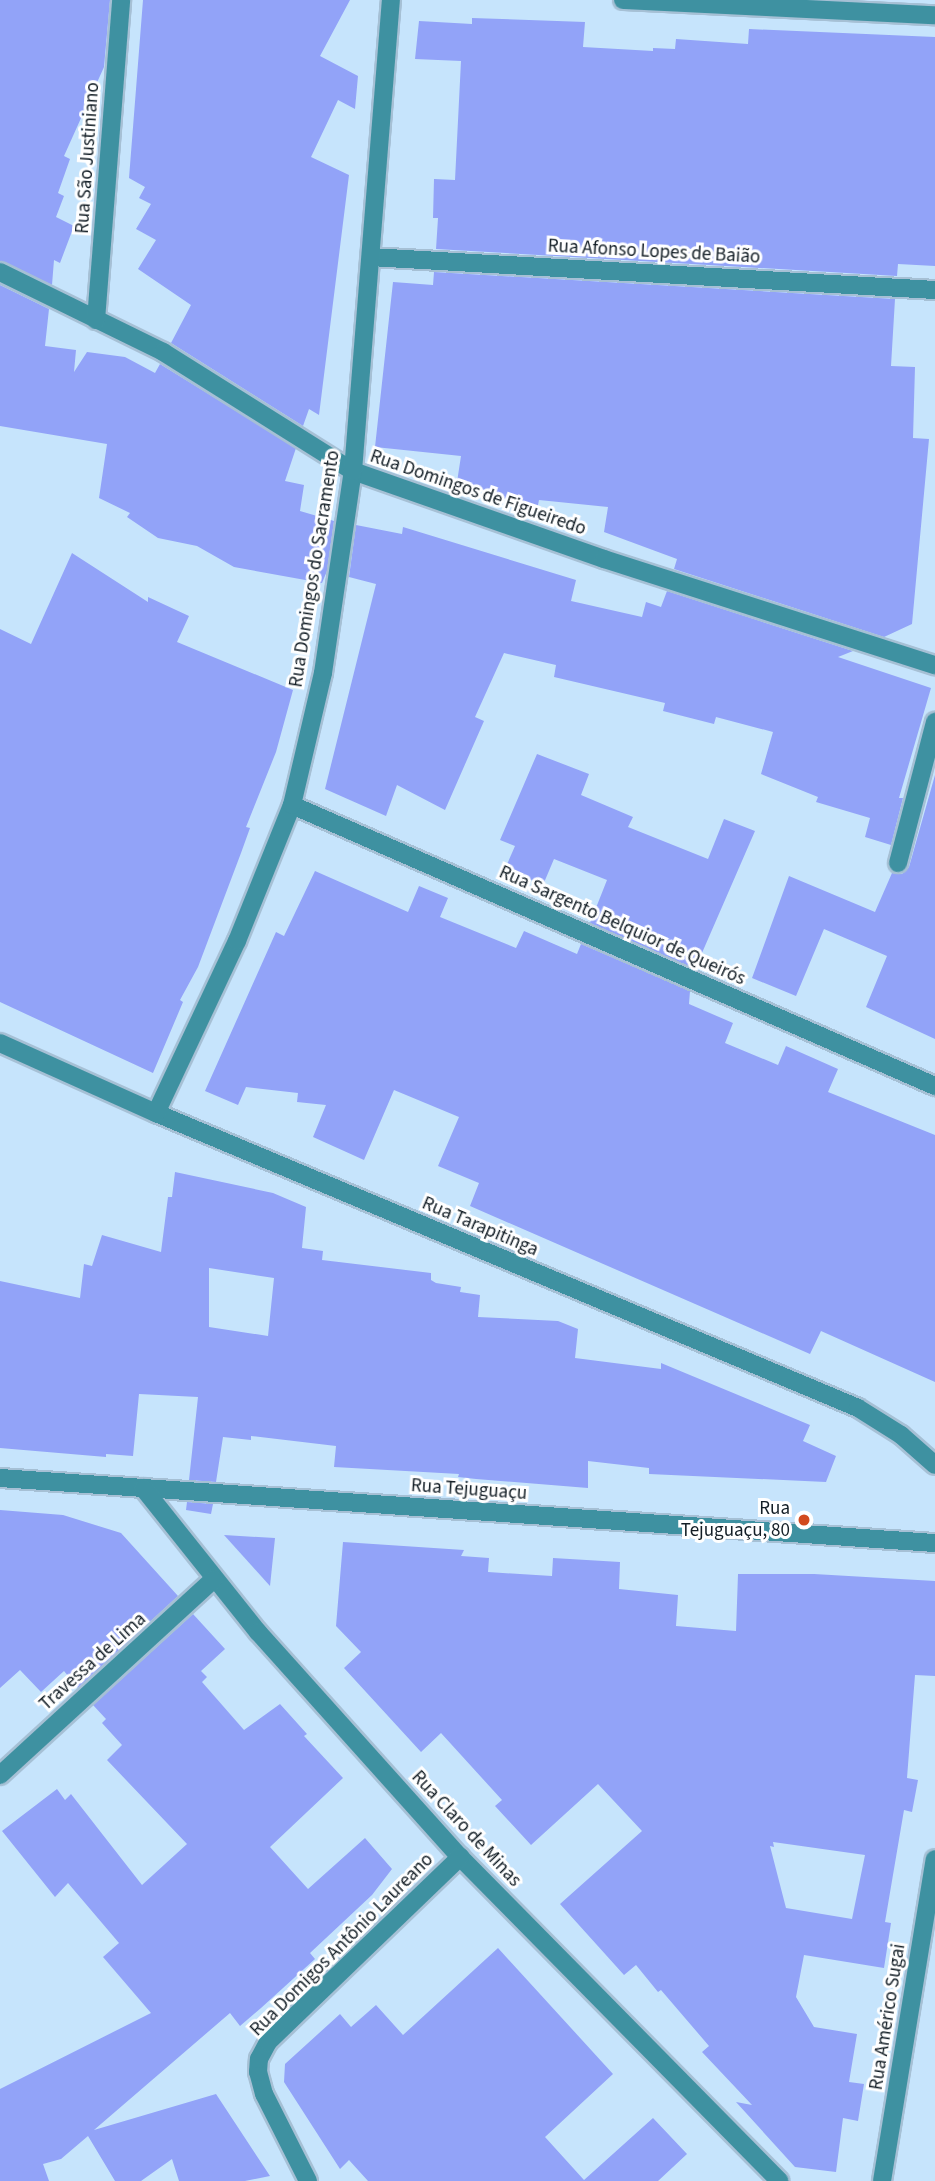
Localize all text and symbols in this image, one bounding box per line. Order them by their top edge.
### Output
street label: Rua São Justiniano [71,81,105,235]
street label: Rua Afonso Lopes de Baião [547,235,761,269]
street label: Rua Domingos de Figueiredo [367,445,589,541]
street label: Rua Domingos do Sacramento [285,449,345,689]
street label: Rua Sargento Belquior de Queirós [495,861,749,991]
street label: Rua Tarapitinga [418,1192,542,1262]
street label: Rua Tejuguaçu [410,1475,528,1505]
place label: Rua Tejuguaçu, 80 [681,1498,790,1542]
marker: Rua Tejuguaçu, 80 [796,1512,812,1528]
street label: Travessa de Lima [35,1608,151,1716]
street label: Rua Claro de Minas [406,1766,526,1892]
street label: Rua Domigos Antônio Laureano [246,1849,438,2041]
street label: Rua Américo Sugai [865,1942,911,2092]

